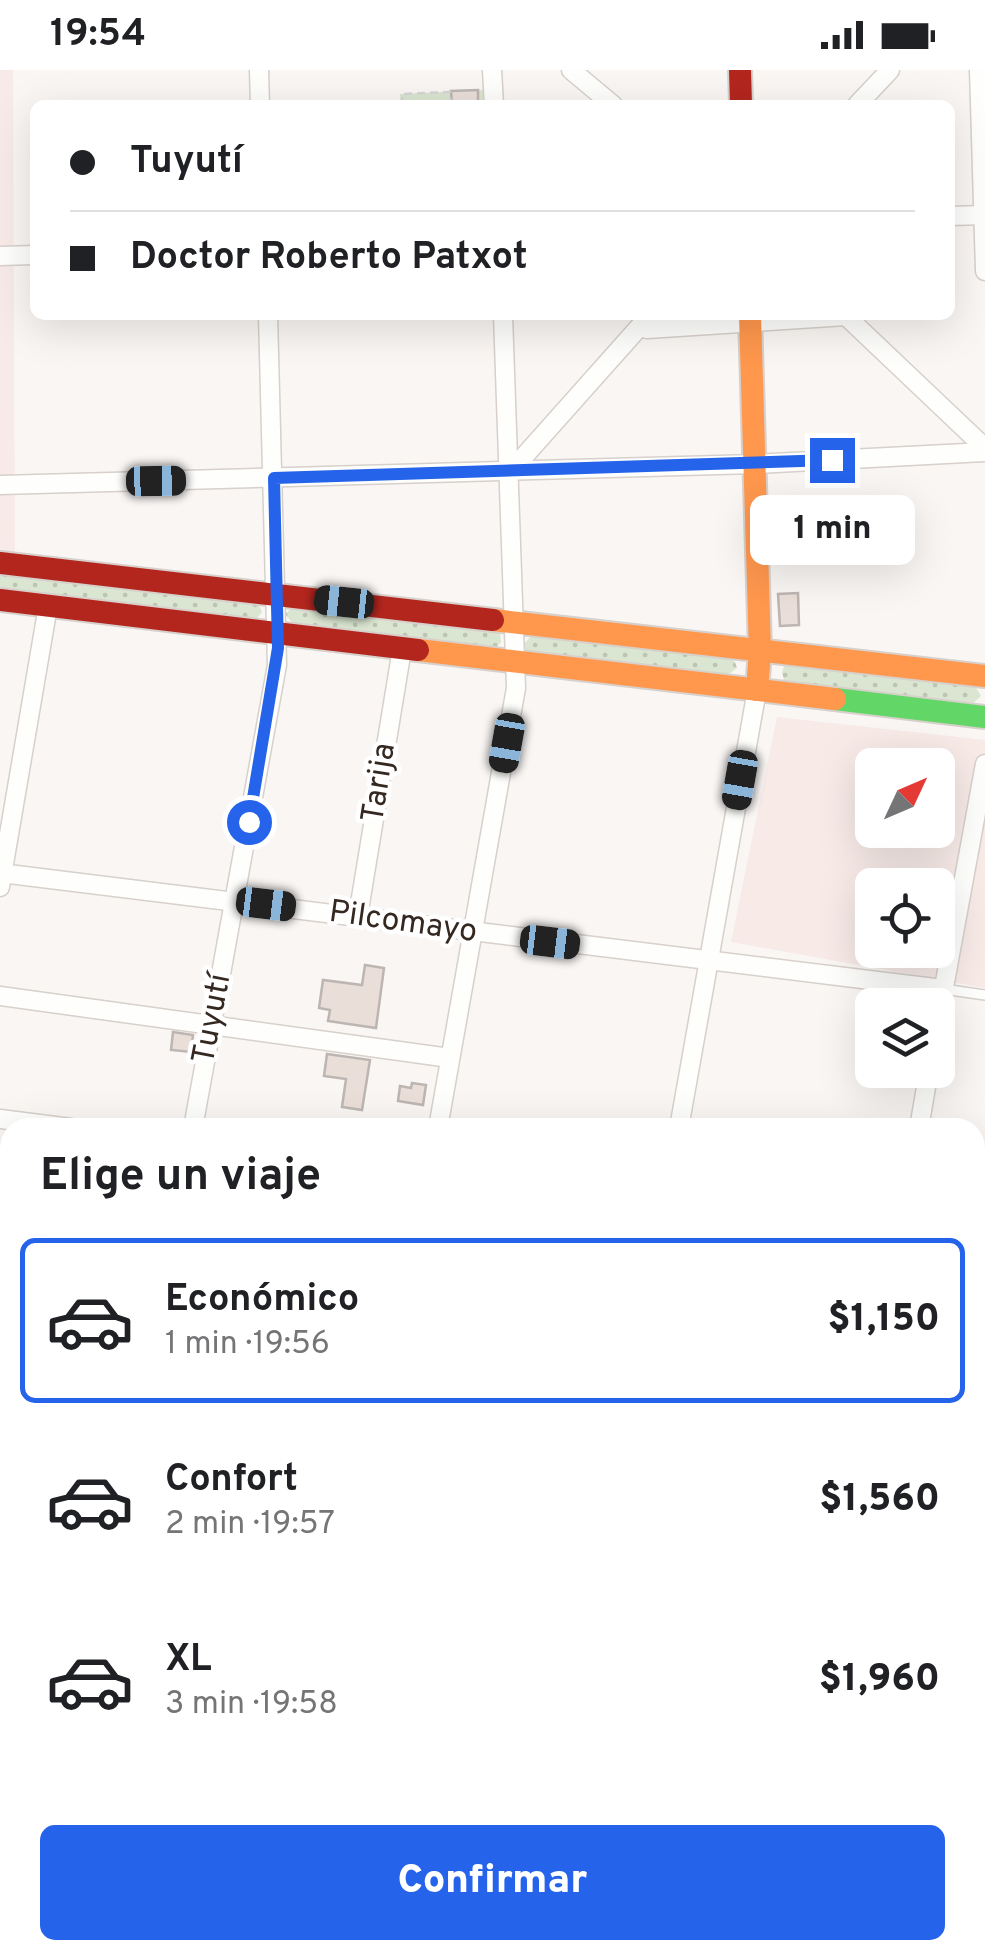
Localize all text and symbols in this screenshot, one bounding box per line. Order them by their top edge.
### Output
text: 19:54 [50,11,146,60]
text: Tuyutí [130,138,243,187]
text: Doctor Roberto Patxot [130,234,528,283]
route end [810,438,855,483]
car [126,465,186,497]
callout: 1 min [750,495,914,565]
text: 1 min [793,510,872,550]
car [313,584,375,620]
car [487,711,527,775]
street label: Tarija [354,740,406,826]
car [720,748,760,812]
north arrow [855,748,955,848]
map controls [855,748,955,1088]
route start [227,800,272,845]
button: locate [855,868,955,968]
car [234,885,298,923]
street label: Pilcomayo [326,893,480,953]
car [518,923,582,961]
street label: Tuyutí [185,968,242,1067]
button: layers [855,988,955,1088]
text: Elige un viaje [40,1149,321,1206]
icon: car [45,1276,135,1366]
text: Económico [165,1276,359,1325]
text: $1,150 [827,1296,940,1345]
text: 1 min · 19:56 [165,1325,330,1365]
icon: car [45,1456,135,1546]
text: Confort [165,1456,298,1505]
text: $1,560 [819,1476,940,1525]
text: 2 min · 19:57 [165,1505,335,1545]
icon: car [45,1636,135,1726]
text: XL [165,1636,212,1685]
text: $1,960 [819,1656,940,1705]
text: 3 min · 19:58 [165,1685,338,1725]
button: Confirmar [40,1825,945,1940]

